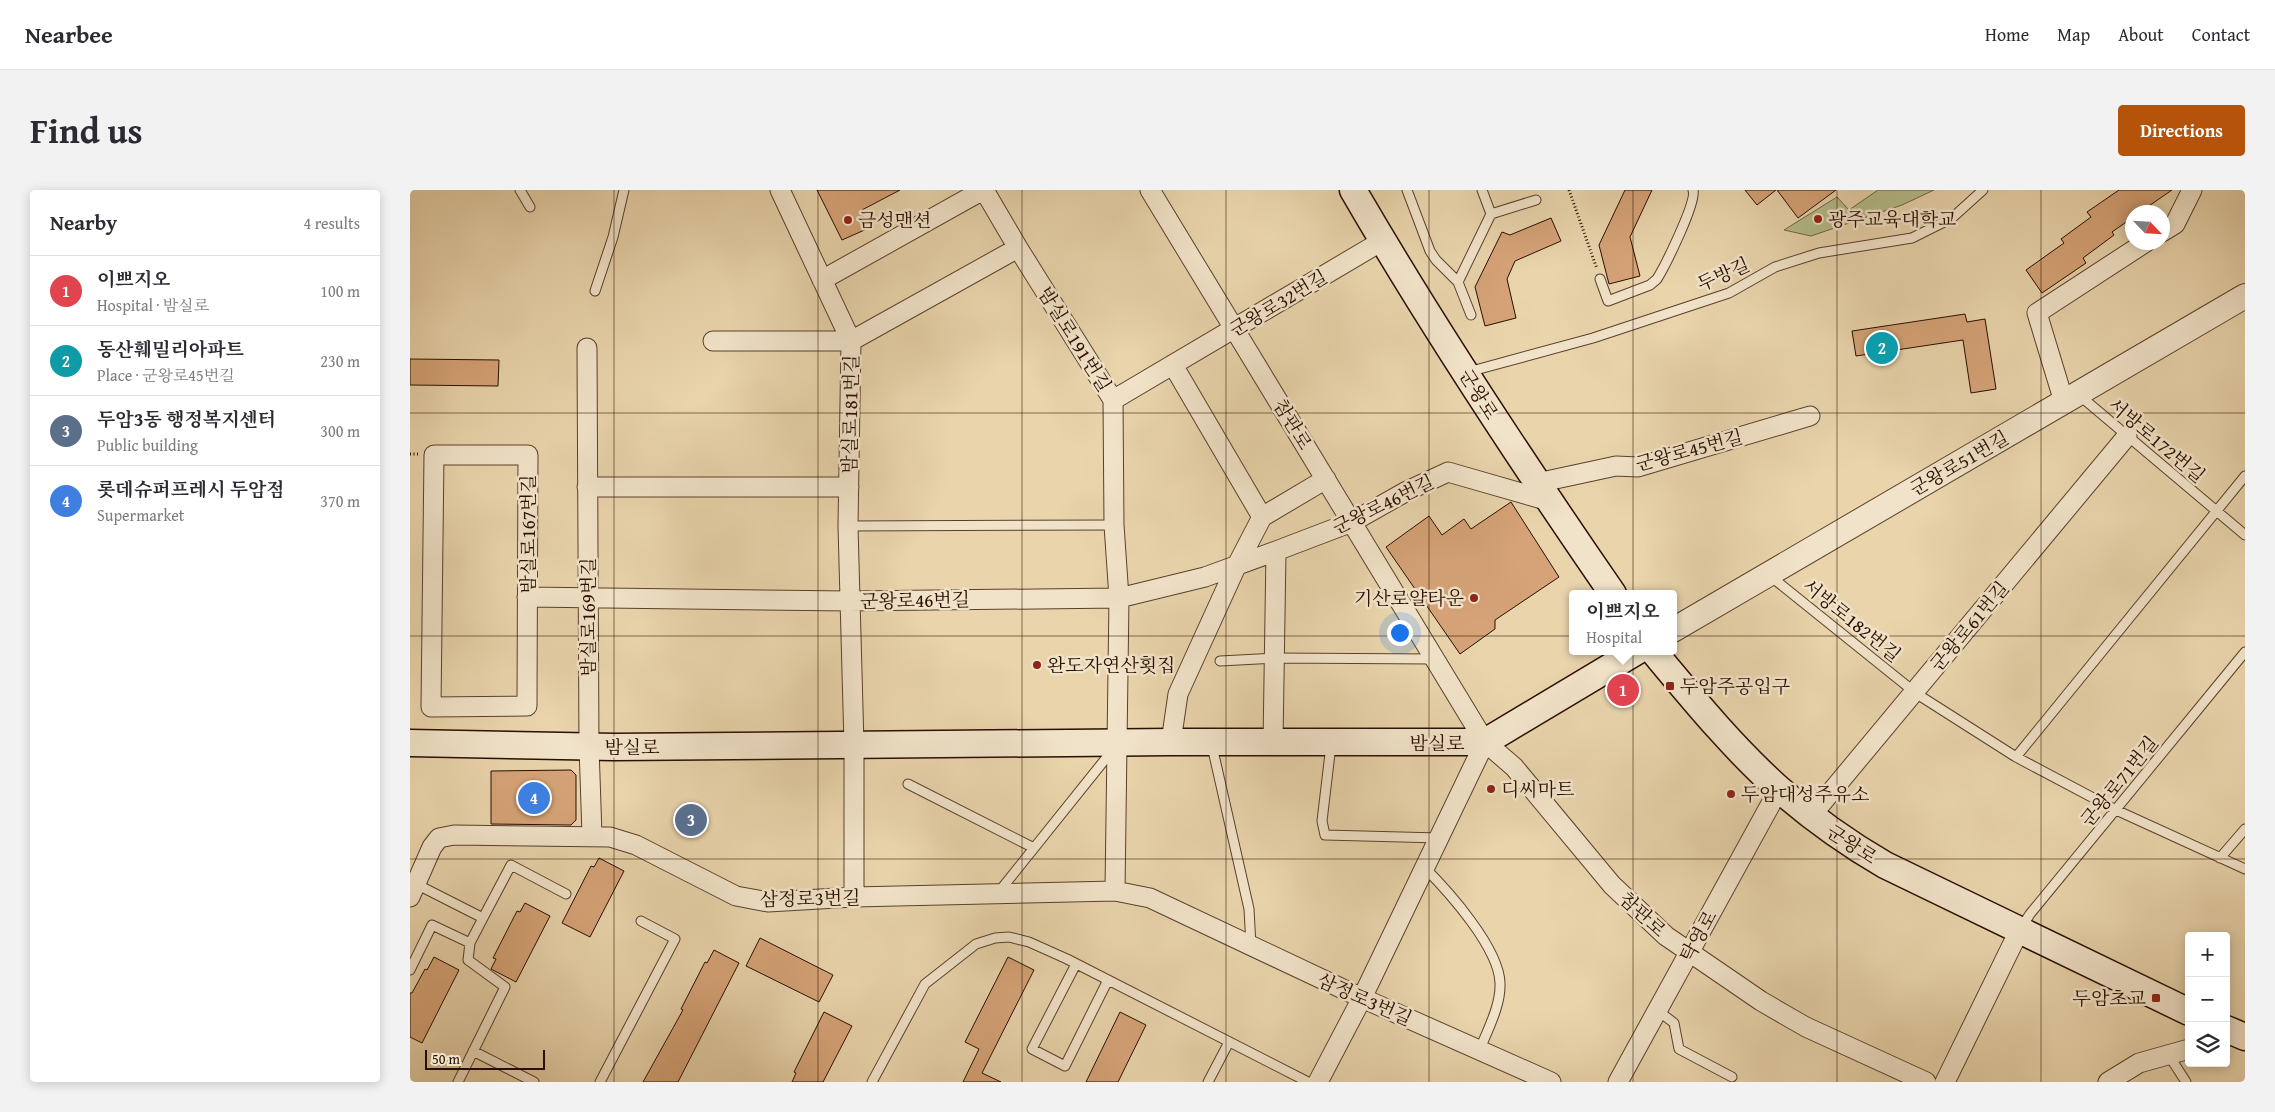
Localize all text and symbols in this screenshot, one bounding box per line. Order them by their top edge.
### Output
text: Nearbee [25,17,113,52]
text: Home [1985,21,2029,48]
text: Map [2057,21,2090,48]
text: About [2118,21,2164,48]
text: Contact [2192,21,2250,48]
text: Find us [30,105,143,156]
button: Directions [2118,105,2245,156]
place label: 광주교육대학교 [1828,205,1956,233]
north arrow [2125,205,2170,250]
place label: 금성맨션 [858,206,931,234]
text: Nearby [50,207,117,238]
text: 4 results [303,211,360,235]
marker: 광주교육대학교 [1812,213,1824,225]
marker: 금성맨션 [842,214,854,226]
street label: 두방길 [1692,250,1754,298]
street label: 군왕로32번길 [1224,263,1332,343]
text: 이쁘지오 [97,265,170,293]
text: 1 [62,279,70,303]
text: 100 m [320,279,360,303]
street label: 밤실로191번길 [1032,281,1118,397]
text: Hospital · 밤실로 [97,293,209,317]
pin: 2 [1866,329,1898,367]
text: 동산훼밀리아파트 [97,335,244,363]
text: 2 [62,349,70,373]
text: 230 m [320,349,360,373]
street label: 밤실로181번길 [835,354,865,474]
text: Place · 군왕로45번길 [97,363,235,387]
street label: 군왕로 [1453,363,1505,425]
street label: 서방로172번길 [2102,391,2212,489]
street label: 참판로 [1267,393,1319,455]
text: 두암3동 행정복지센터 [97,405,276,433]
text: 3 [62,419,70,443]
text: 300 m [320,419,360,443]
street label: 군왕로45번길 [1632,422,1746,478]
street label: 군왕로51번길 [1904,423,2014,503]
text: Public building [97,433,198,457]
street label: 군왕로46번길 [1327,467,1439,541]
street label: 밤실로167번길 [514,474,542,594]
text: 롯데슈퍼프레시 두암점 [97,475,285,503]
text: 4 [62,489,70,513]
text: 370 m [320,489,360,513]
text: Supermarket [97,503,184,527]
street label: 밤실로169번길 [574,557,602,677]
street label: 서방로182번길 [1797,572,1907,668]
street label: 군왕로61번길 [1923,575,2015,677]
place label: 기산로얄타운 [1354,584,1464,612]
street label: 군왕로46번길 [860,585,970,615]
popup [1569,590,1677,655]
marker: 기산로얄타운 [1468,592,1480,604]
text: 이쁘지오 [1586,597,1660,625]
your location [1387,620,1413,646]
text: Hospital [1586,625,1642,649]
place label: 완도자연산횟집 [1047,651,1175,679]
marker: 완도자연산횟집 [1031,659,1043,671]
pin: 1 [1607,671,1639,709]
place label: 두암주공입구 [1680,672,1790,700]
marker: 두암주공입구 [1664,680,1676,692]
street label: 밤실로 [1409,729,1465,757]
street label: 군왕로71번길 [2073,729,2165,833]
street label: 밤실로 [604,733,660,761]
place label: 디씨마트 [1501,775,1574,803]
pin: 4 [518,779,550,817]
place label: 두암대성주유소 [1741,780,1869,808]
marker: 디씨마트 [1485,783,1497,795]
marker: 두암대성주유소 [1725,788,1737,800]
pin: 3 [675,801,707,839]
street label: 군왕로 [1821,817,1883,871]
street label: 삼정로3번길 [759,883,861,913]
street label: 참판로 [1613,885,1673,943]
street label: 탁영로 [1672,905,1724,967]
map controls [2185,932,2230,1067]
button: + [2185,932,2230,977]
street label: 삼정로3번길 [1313,966,1417,1032]
button: − [2185,977,2230,1022]
place label: 두암초교 [2073,984,2146,1012]
marker: 두암초교 [2150,992,2162,1004]
button: layers [2185,1022,2230,1067]
scale bar [425,1047,545,1070]
text: 50 m [432,1049,460,1069]

